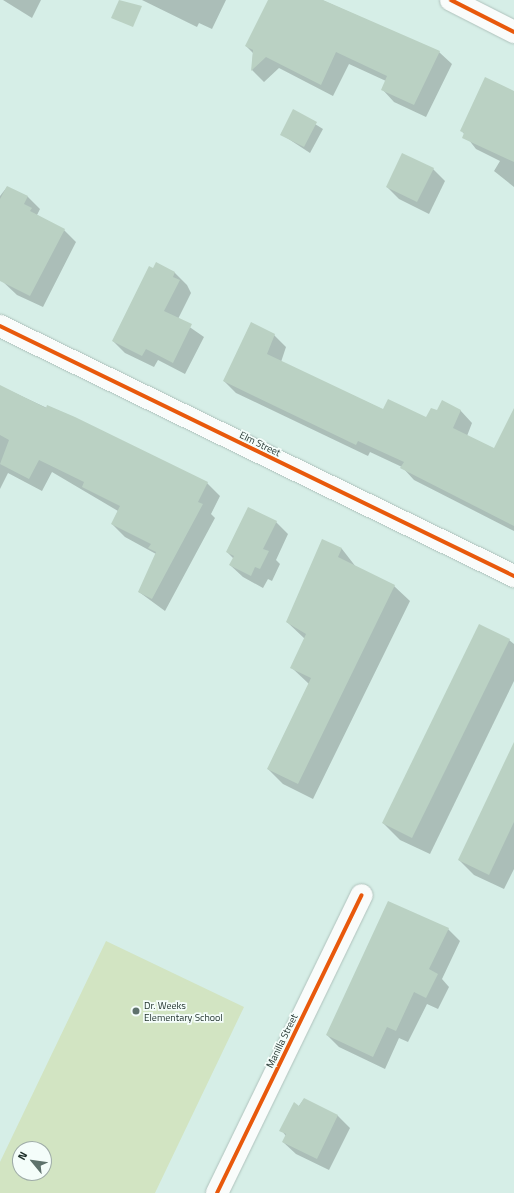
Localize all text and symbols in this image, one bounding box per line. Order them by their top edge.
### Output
street label: Elm Street [238,429,282,459]
place label: Dr. Weeks Elementary School [144,999,223,1022]
marker: Dr. Weeks Elementary School [131,1006,141,1016]
street label: Manilla Street [264,1012,300,1070]
north arrow [12,1141,52,1181]
text: N [14,1148,31,1163]

